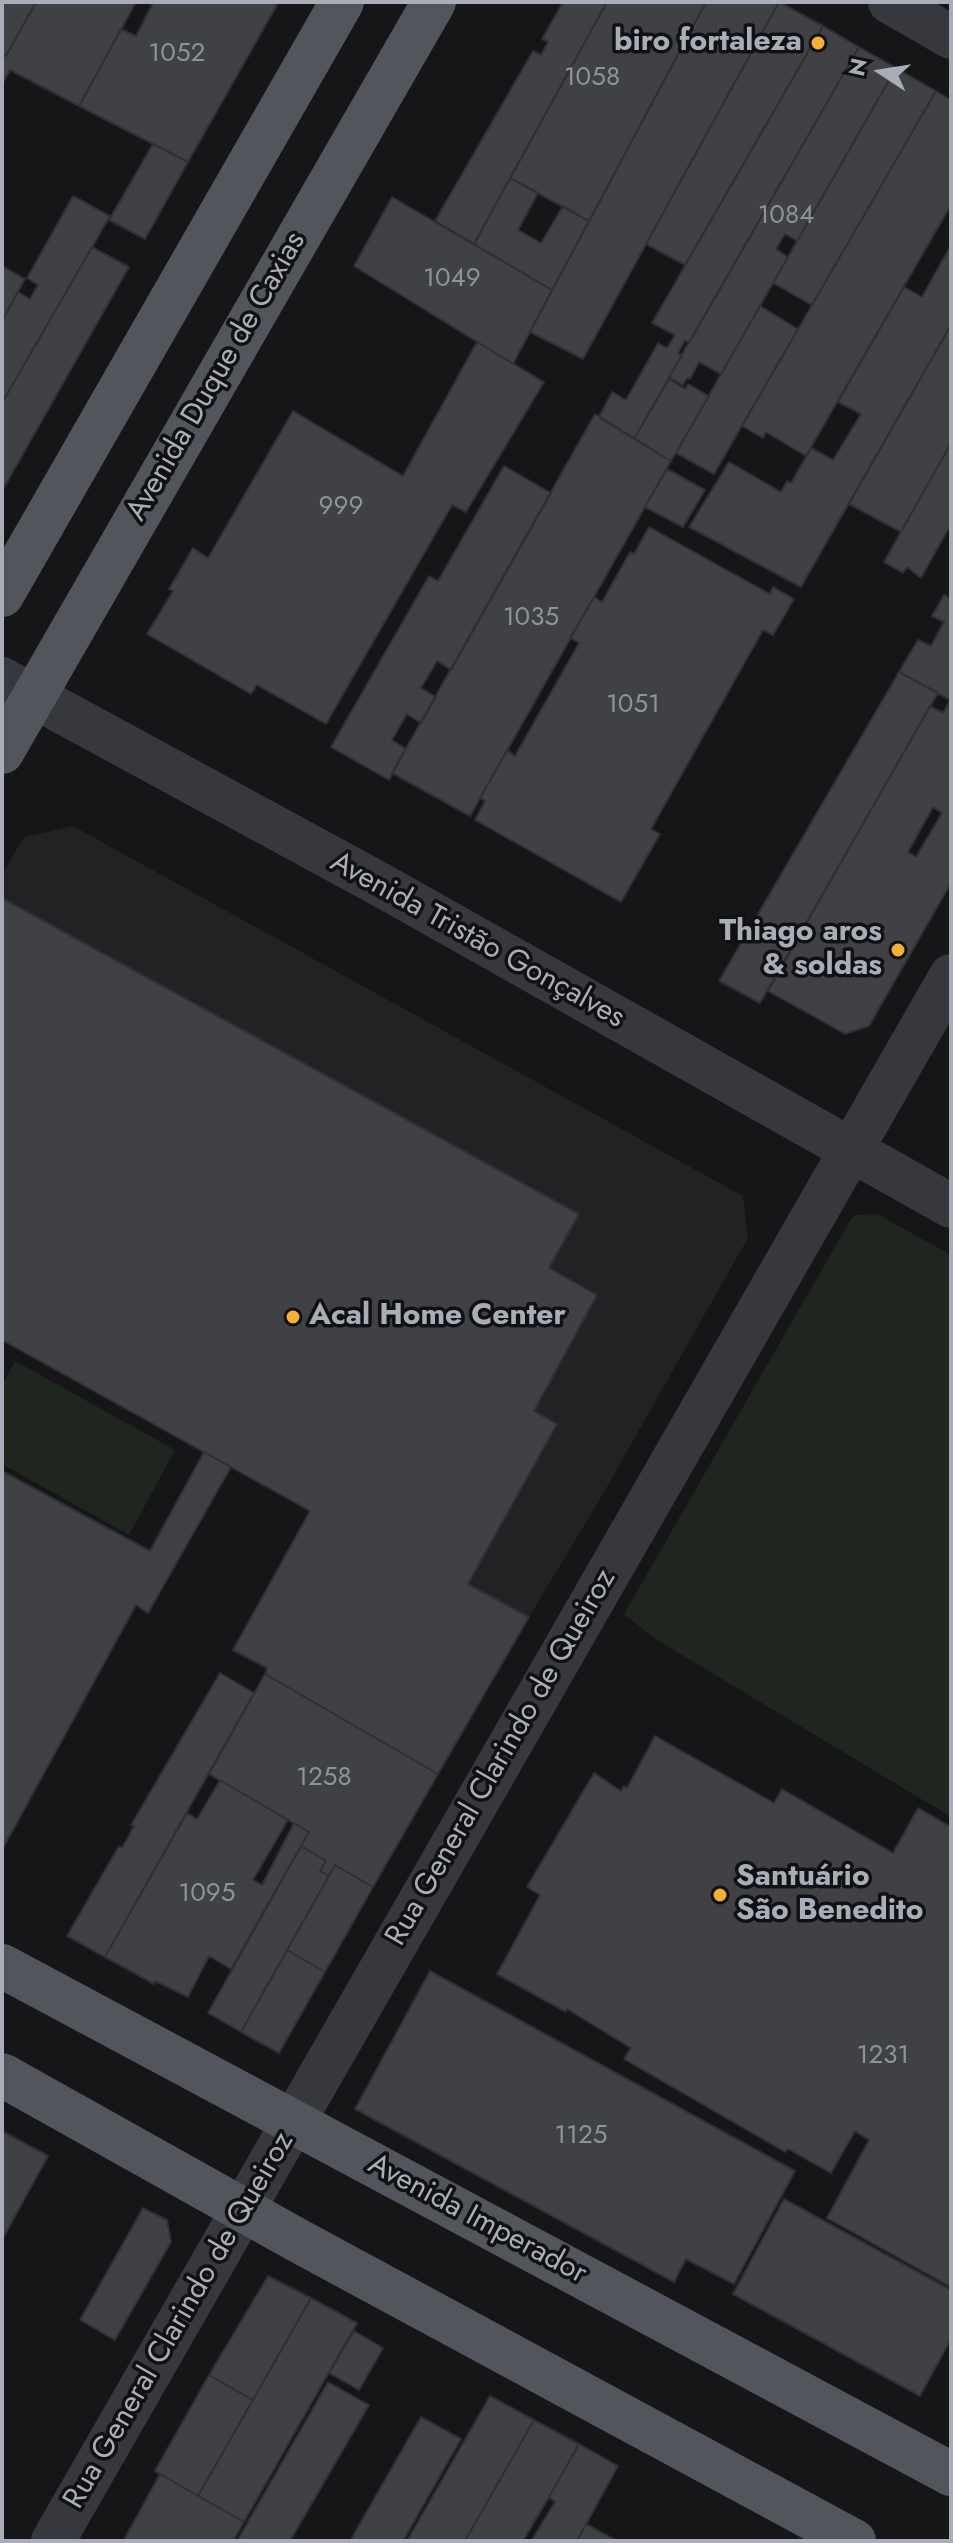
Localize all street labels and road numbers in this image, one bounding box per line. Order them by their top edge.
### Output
street label: Avenida Duque de Caxias [120,226,314,528]
street label: Avenida Tristão Gonçalves [324,845,630,1037]
street label: Rua General Clarindo de Queiroz [379,1563,625,1953]
street label: Rua General Clarindo de Queiroz [57,2126,303,2516]
street label: Avenida Imperador [362,2147,592,2293]

